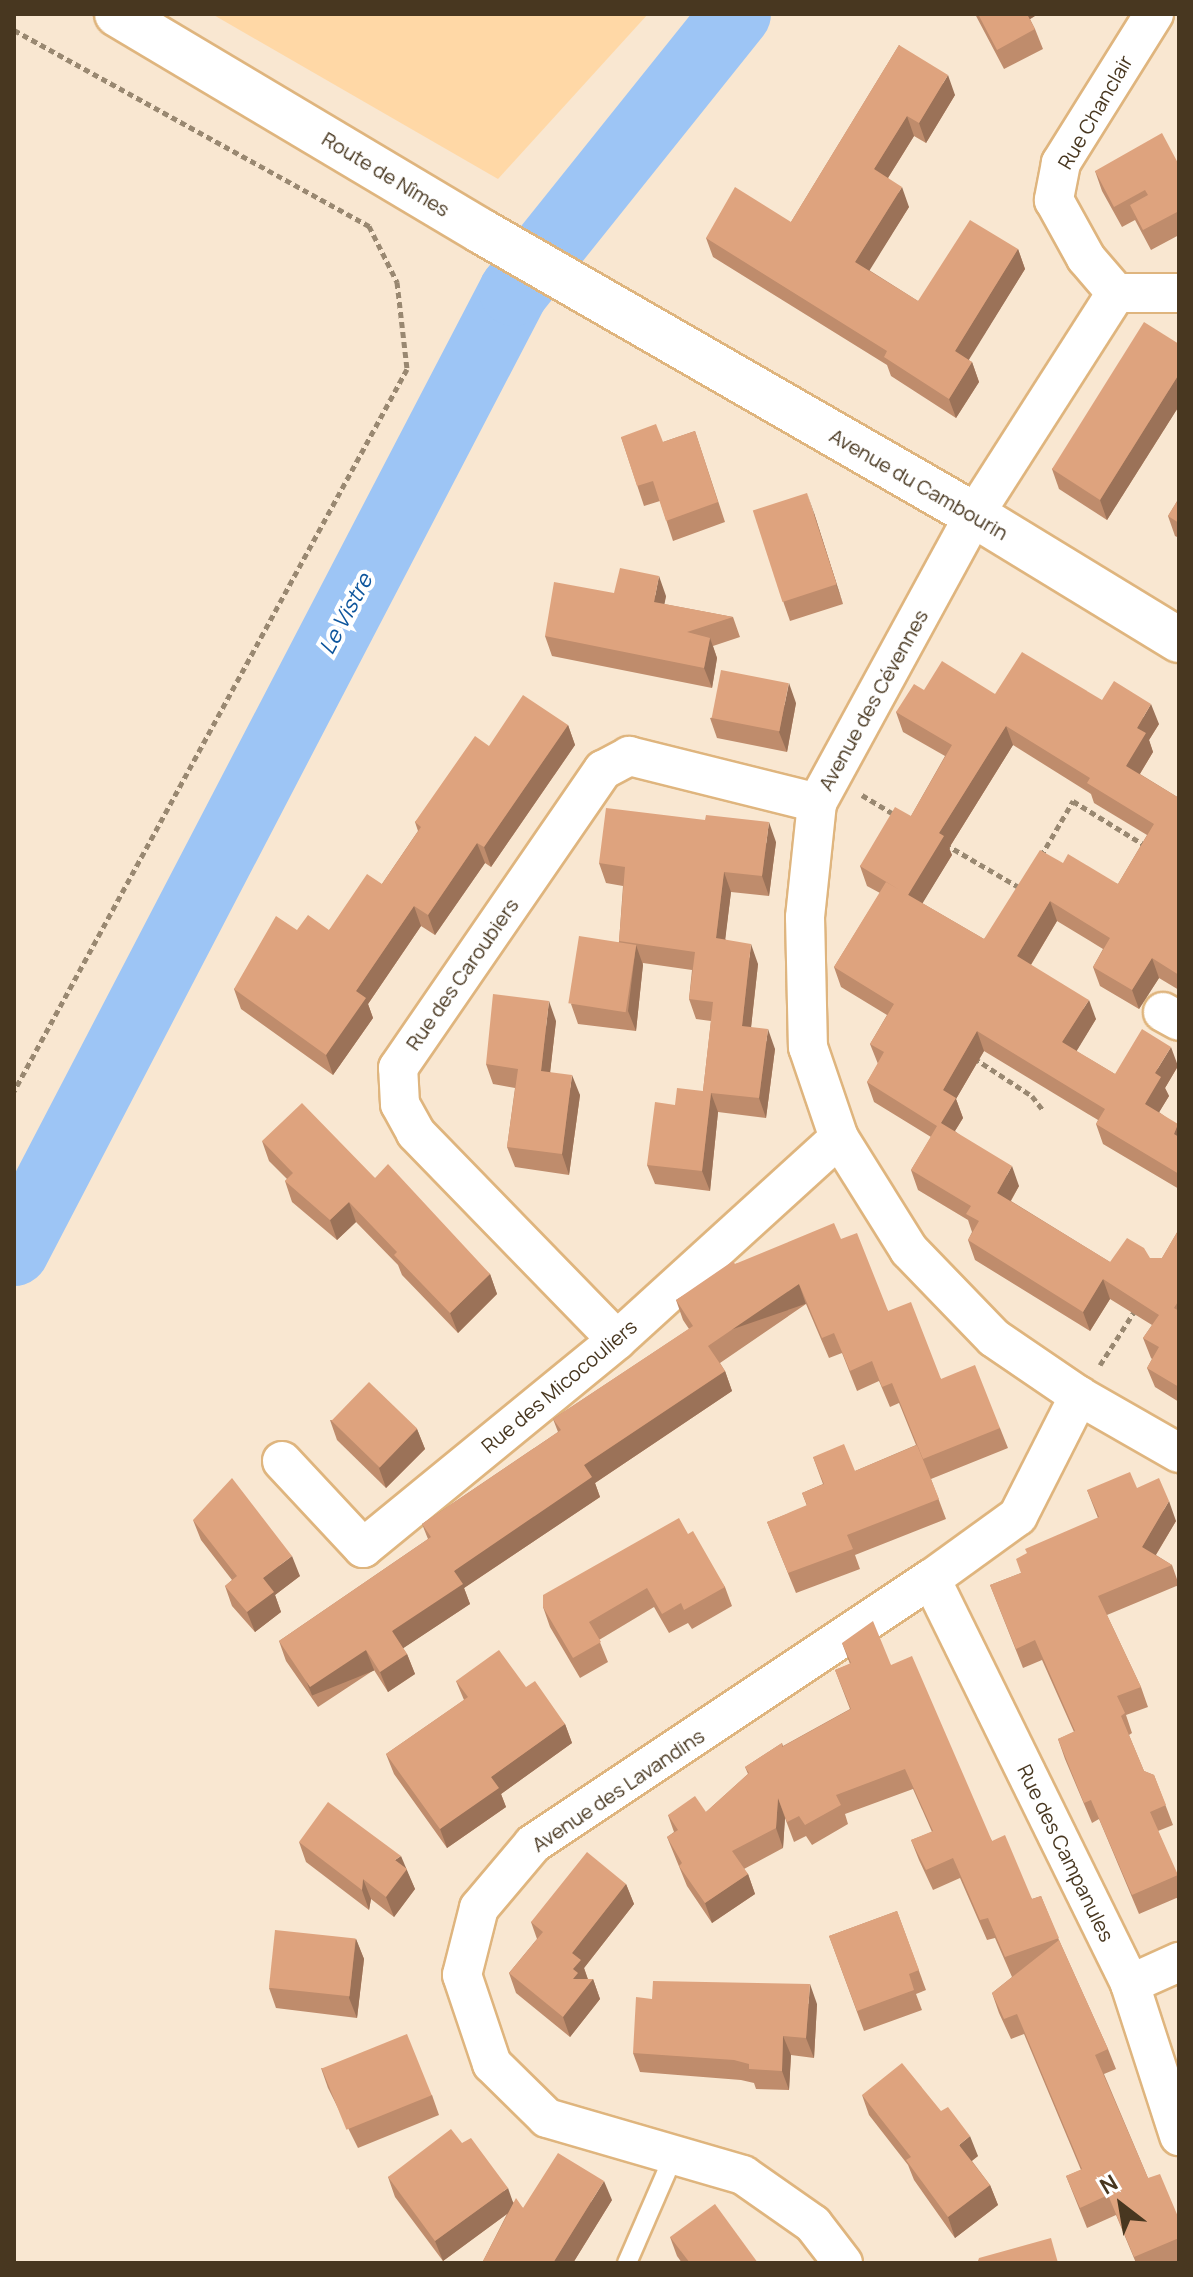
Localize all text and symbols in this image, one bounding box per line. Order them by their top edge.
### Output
street label: Rue Chanclair [1053,51,1137,173]
street label: Route de Nîmes [318,126,454,222]
street label: Avenue du Cambourin [826,423,1012,545]
water label: Le Vistre [314,569,378,659]
street label: Avenue des Cévennes [813,605,933,795]
street label: Rue des Caroubiers [401,893,523,1055]
street label: Rue des Micocouliers [477,1314,641,1458]
street label: Avenue des Lavandins [527,1723,709,1857]
street label: Rue des Campanules [1013,1760,1119,1946]
north arrow [1081,2165,1161,2245]
text: N [1094,2168,1123,2201]

